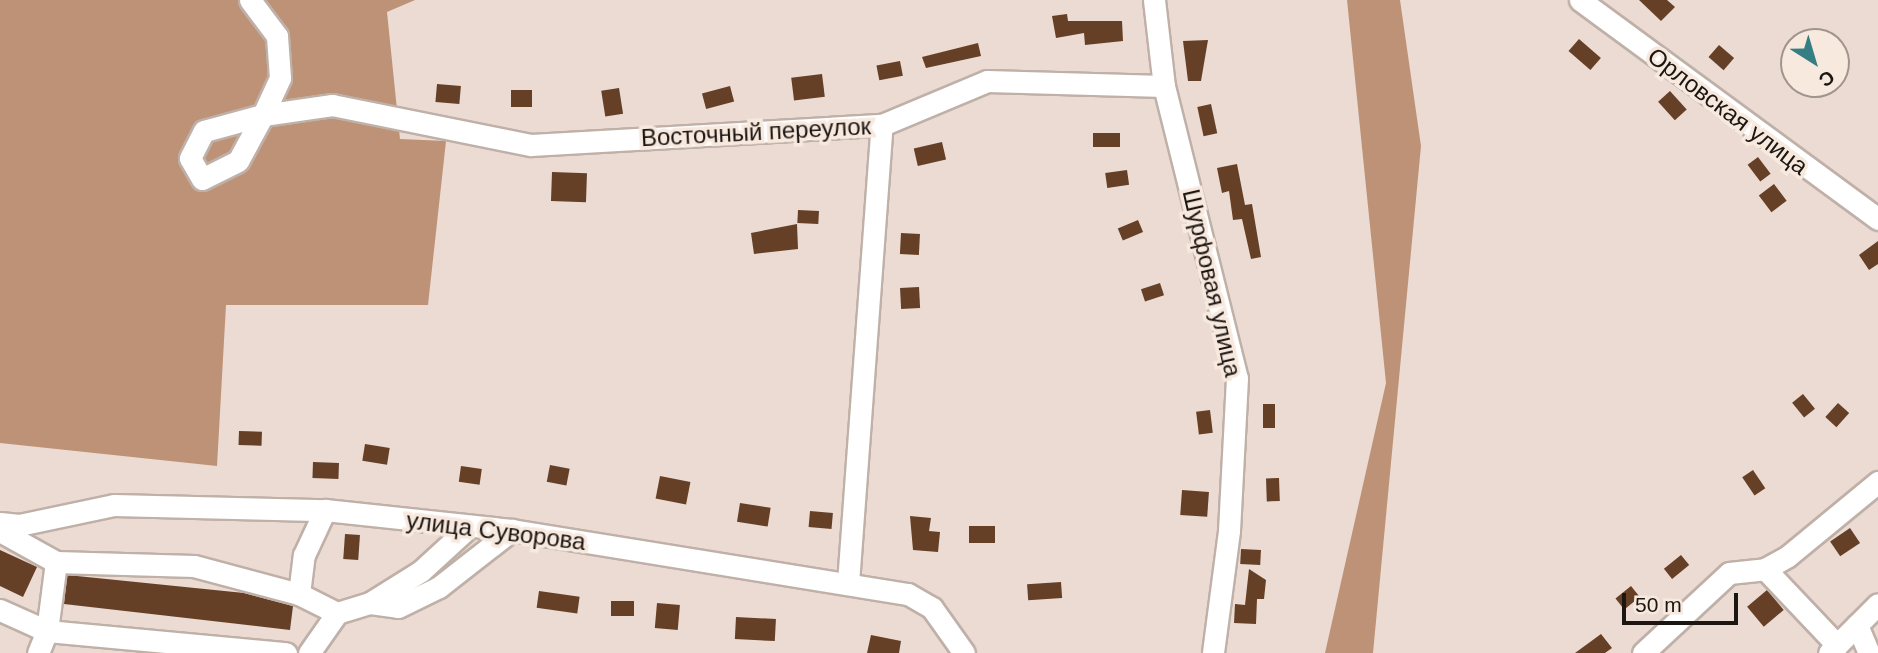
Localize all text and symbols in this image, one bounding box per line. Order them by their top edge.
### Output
north arrow [1780,28,1850,98]
street label: Орловская улица [1642,41,1814,181]
text: С [1815,66,1839,91]
street label: Восточный переулок [640,112,872,152]
street label: Шурфовая улица [1176,186,1248,380]
street label: улица Суворова [405,506,587,556]
scale bar [1626,580,1742,624]
text: 50 m [1635,593,1682,616]

